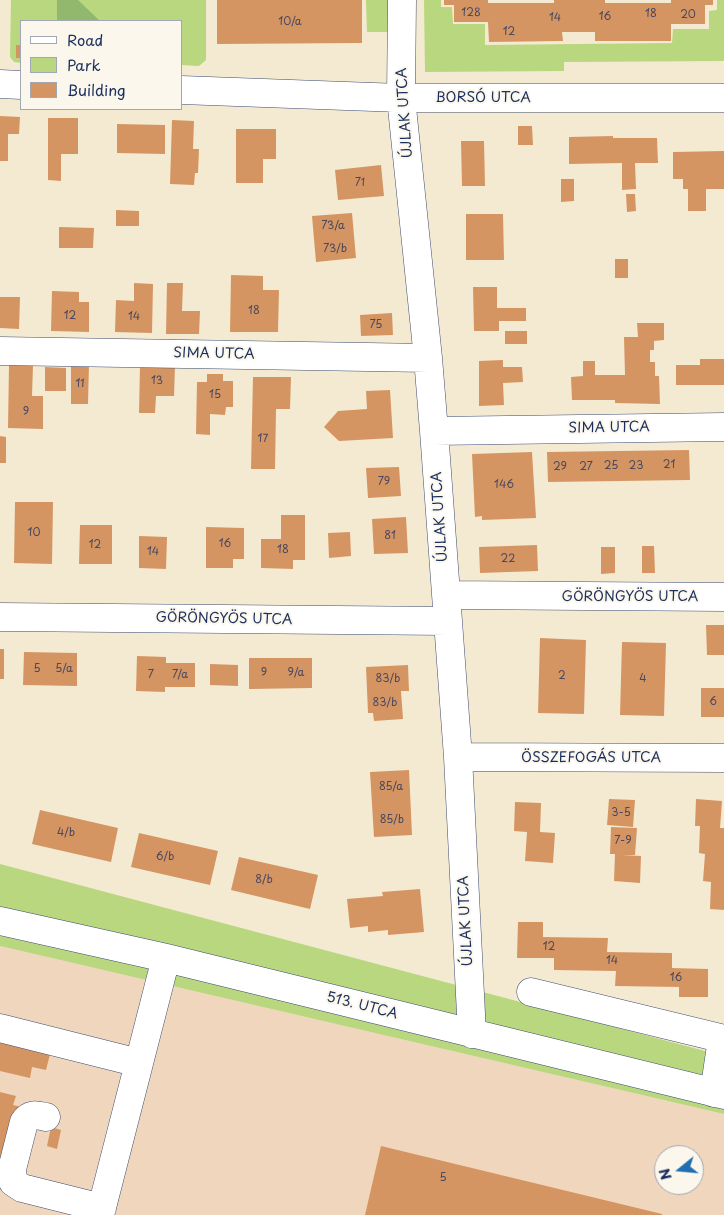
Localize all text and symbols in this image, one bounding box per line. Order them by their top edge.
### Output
house number: 128 [461,6,481,20]
house number: 18 [645,7,657,21]
house number: 20 [680,8,696,22]
house number: 16 [599,10,611,24]
house number: 14 [549,11,561,25]
house number: 10/a [278,15,302,29]
legend [20,20,182,110]
house number: 12 [503,25,515,39]
text: Road [67,28,103,51]
text: Park [67,53,101,76]
street label: ÚJLAK UTCA [393,67,417,159]
text: Building [67,78,126,101]
street label: BORSÓ UTCA [435,90,531,106]
house number: 71 [355,176,365,190]
house number: 73/a [321,219,345,233]
house number: 73/b [323,242,347,256]
house number: 18 [248,304,260,318]
house number: 12 [64,309,76,323]
house number: 14 [128,310,140,324]
house number: 75 [370,318,382,332]
street label: SIMA UTCA [173,345,255,363]
house number: 13 [151,374,163,388]
house number: 11 [75,377,85,391]
house number: 15 [209,388,221,402]
house number: 9 [23,405,29,419]
street label: SIMA UTCA [568,419,650,437]
house number: 17 [258,432,268,446]
house number: 21 [663,458,675,472]
house number: 25 [604,459,618,473]
house number: 23 [629,459,643,473]
house number: 29 [553,460,567,474]
house number: 27 [579,460,593,474]
street label: ÚJLAK UTCA [428,471,452,563]
house number: 79 [378,475,390,489]
house number: 146 [494,478,514,492]
house number: 10 [28,526,40,540]
house number: 81 [384,529,396,543]
house number: 16 [219,537,231,551]
house number: 12 [89,538,101,552]
house number: 18 [277,543,289,557]
house number: 14 [147,545,159,559]
house number: 22 [501,552,515,566]
street label: GÖRÖNGYÖS UTCA [562,589,698,605]
street label: GÖRÖNGYÖS UTCA [155,609,293,629]
house number: 5 [33,662,41,676]
house number: 5/a [55,662,73,676]
house number: 9 [261,666,267,680]
house number: 9/a [288,666,304,680]
house number: 7 [148,668,154,682]
house number: 7/a [172,668,188,682]
house number: 2 [558,669,566,683]
house number: 83/b [376,672,400,686]
house number: 4 [639,672,647,686]
house number: 6 [709,695,717,709]
house number: 83/b [373,696,397,710]
street label: ÖSSZEFOGÁS UTCA [521,750,661,766]
house number: 85/a [379,780,403,794]
house number: 3-5 [611,806,631,820]
house number: 85/b [380,813,404,827]
house number: 4/b [57,826,75,840]
house number: 7-9 [614,834,632,848]
house number: 6/b [156,850,174,864]
house number: 8/b [255,873,273,887]
street label: ÚJLAK UTCA [455,875,477,967]
house number: 12 [543,940,555,954]
house number: 14 [606,954,618,968]
house number: 16 [670,971,682,985]
street label: 513. UTCA [325,989,399,1023]
north arrow [654,1145,704,1195]
text: N [653,1166,677,1183]
house number: 5 [439,1171,447,1185]

